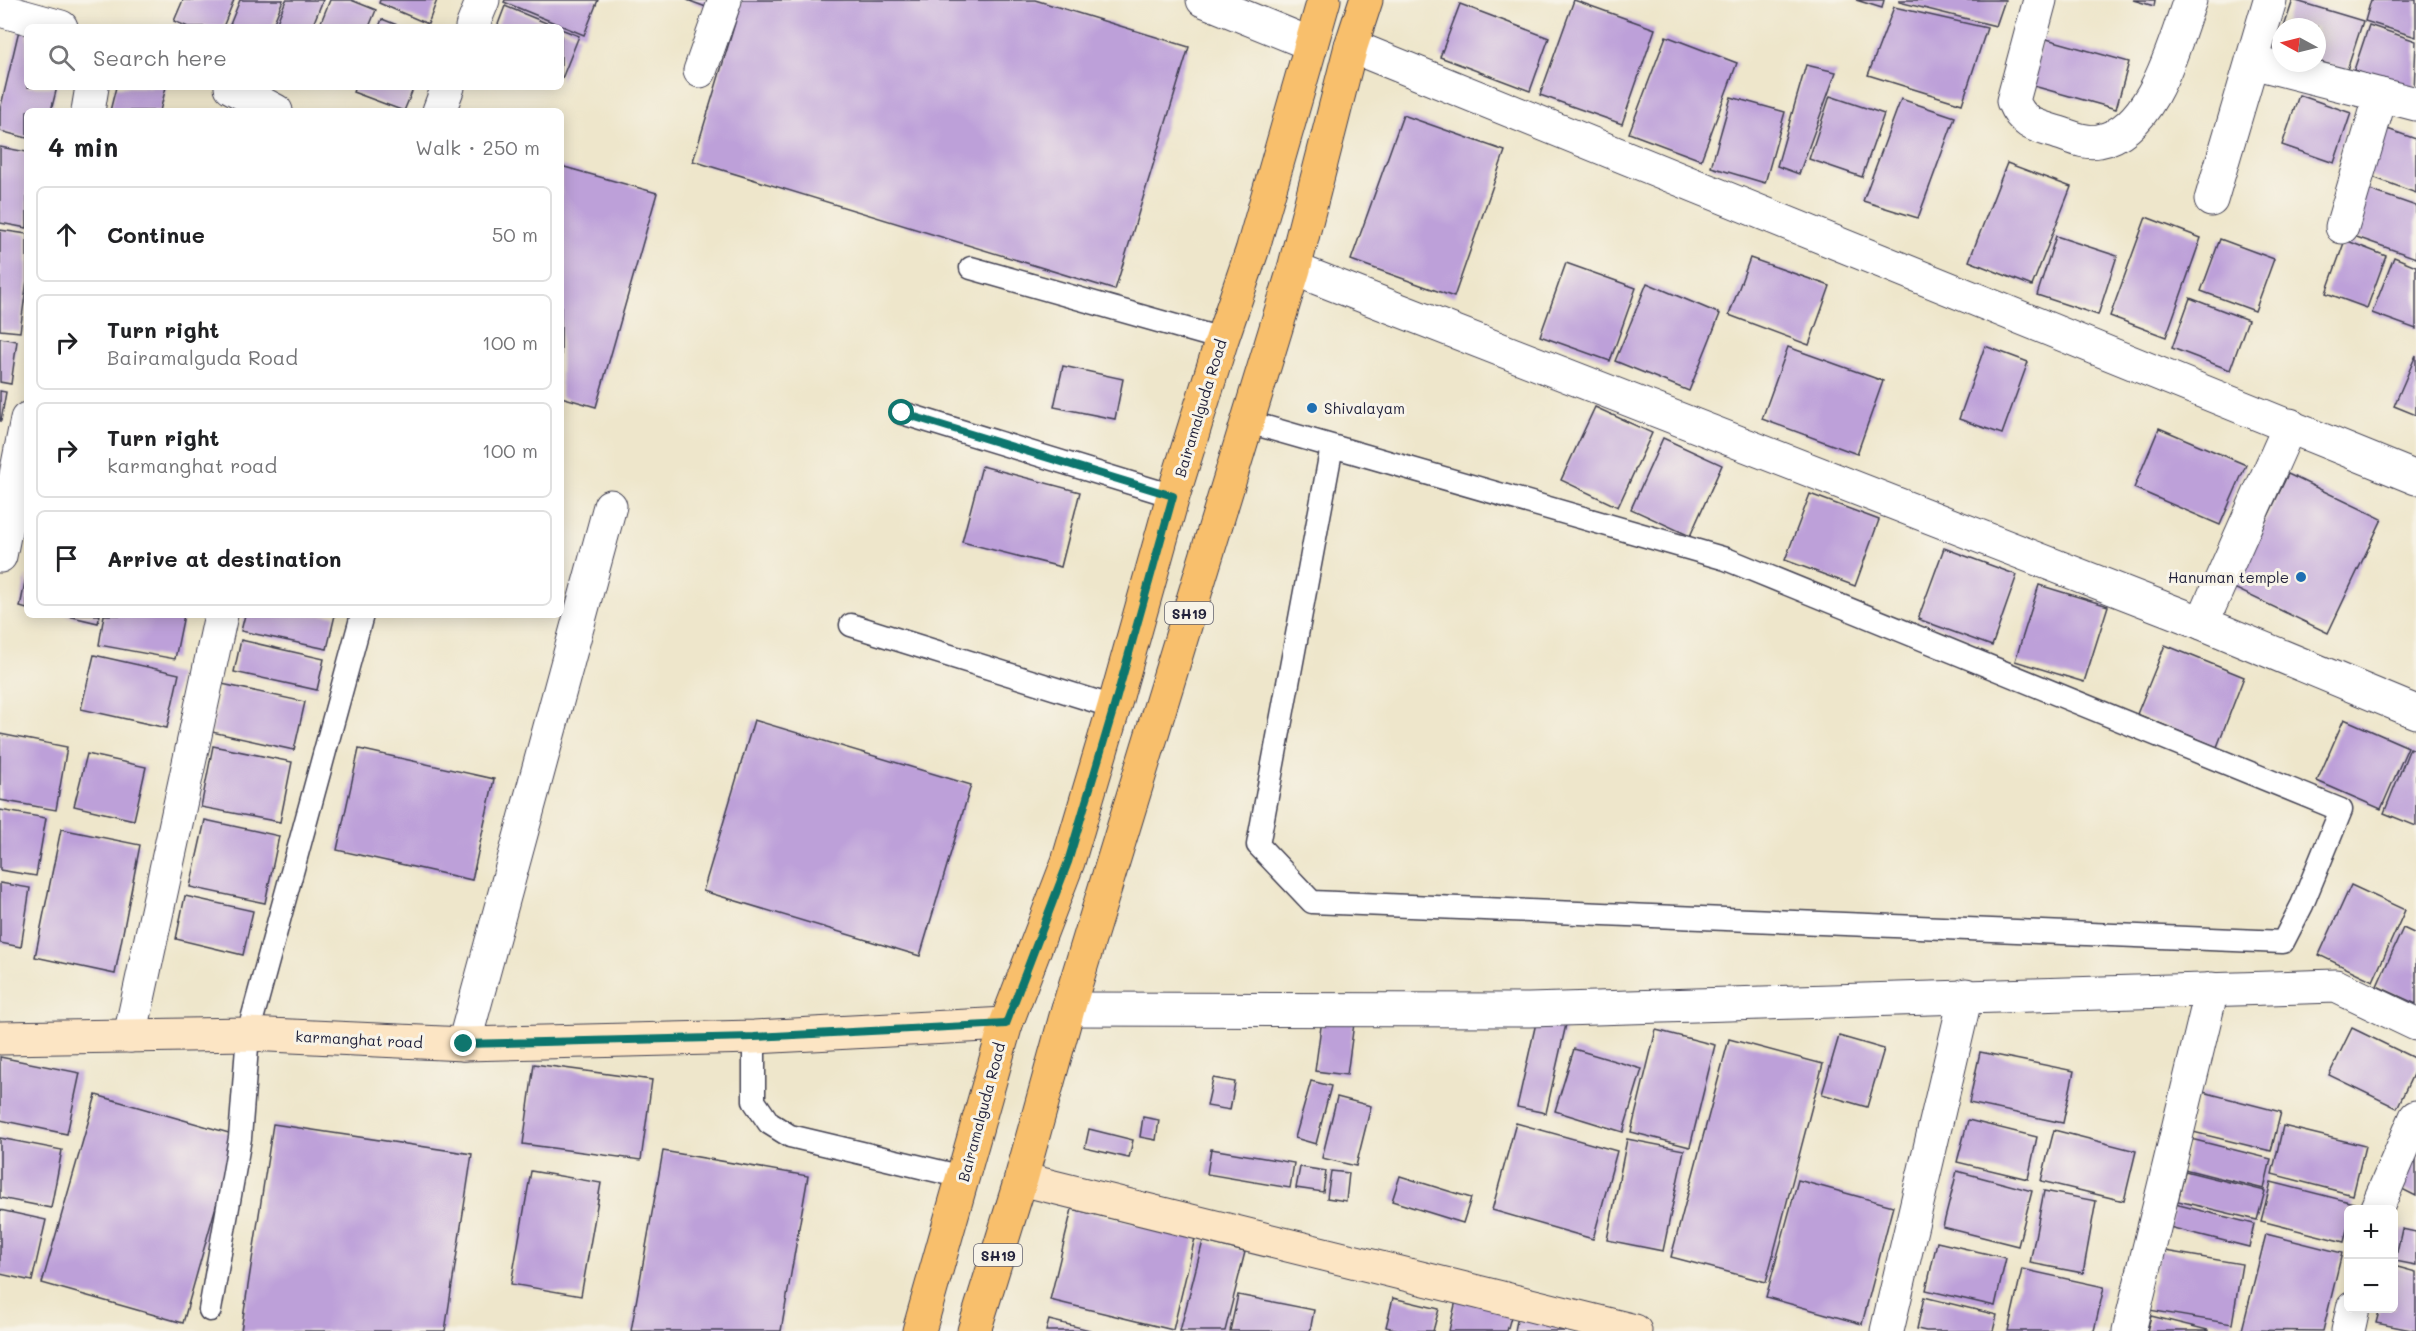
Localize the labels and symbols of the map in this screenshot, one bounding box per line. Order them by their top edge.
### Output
north arrow [2272,18,2326,72]
street label: Bairamalguda Road [1170,337,1230,479]
place label: Shivalayam [1324,398,1405,418]
route start [888,399,914,425]
marker: Shivalayam [1305,401,1319,415]
place label: Hanuman temple [2168,567,2289,587]
marker: Hanuman temple [2294,570,2308,584]
road number: SH19 [1165,602,1213,624]
street label: karmanghat road [295,1026,423,1052]
route end [450,1030,476,1056]
street label: Bairamalguda Road [953,1040,1009,1184]
road number: SH19 [974,1244,1022,1266]

